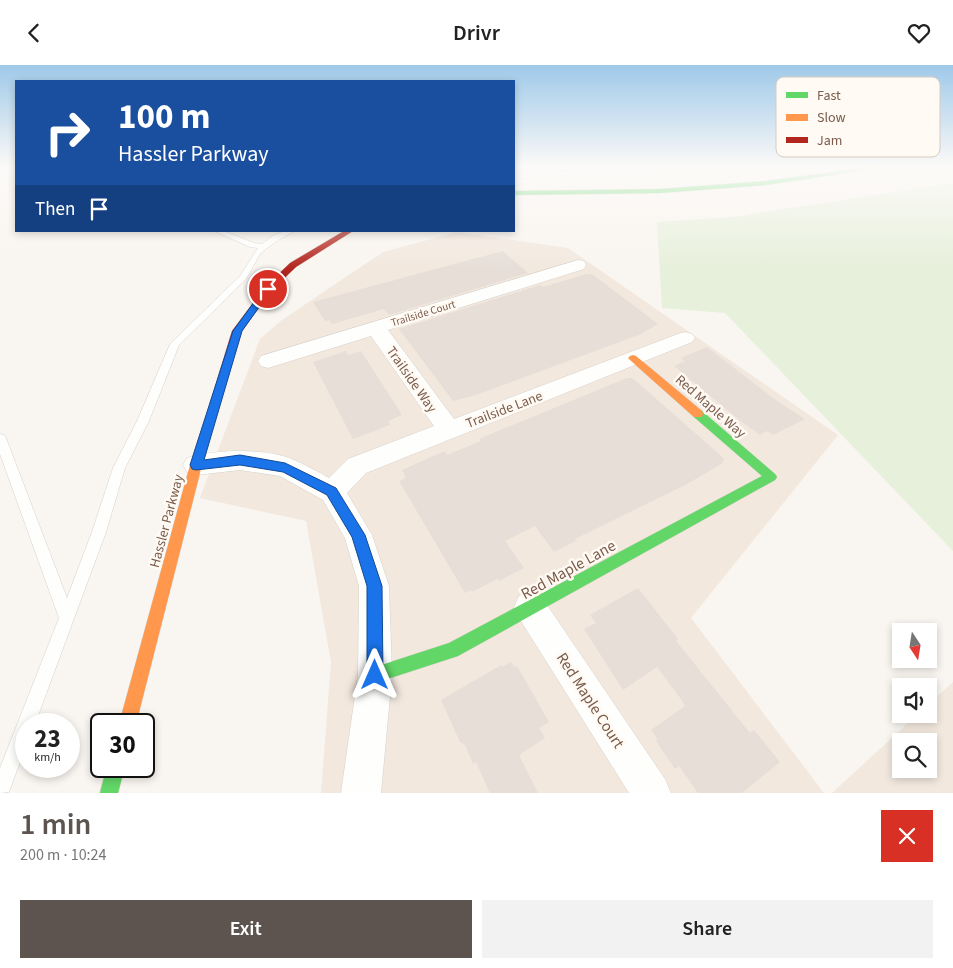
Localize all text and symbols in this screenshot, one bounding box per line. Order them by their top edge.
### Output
text: Drivr [453,17,500,49]
icon: back [20,19,48,47]
icon: heart [905,19,933,47]
legend [776,77,940,157]
text: Fast [817,86,841,106]
text: 100 m [118,92,210,142]
icon: right [35,100,100,165]
text: Slow [817,108,846,128]
text: Jam [817,131,842,151]
text: Hassler Parkway [118,138,269,170]
icon: arrive [85,195,113,223]
text: Then [35,196,75,223]
pin [247,268,289,310]
icon: arrive [254,275,282,303]
street label: Trailside Court [389,296,458,330]
street label: Trailside Way [381,342,442,417]
street label: Red Maple Way [671,370,750,443]
street label: Trailside Lane [463,386,546,434]
street label: Hassler Parkway [145,472,189,570]
street label: Red Maple Lane [517,535,620,605]
north arrow [892,623,938,667]
map controls [892,623,937,778]
position arrow [348,648,400,700]
street label: Red Maple Court [551,648,630,753]
button: sound [892,678,937,723]
speed limit sign: 30 [90,713,155,778]
text: 23 [34,721,61,757]
button: search [892,733,937,778]
text: km/h [34,749,61,766]
text: 1 min [20,803,91,846]
button: close [881,810,933,862]
text: 200 m · 10:24 [20,844,107,866]
button: Exit [20,900,472,958]
button: Share [482,900,933,958]

